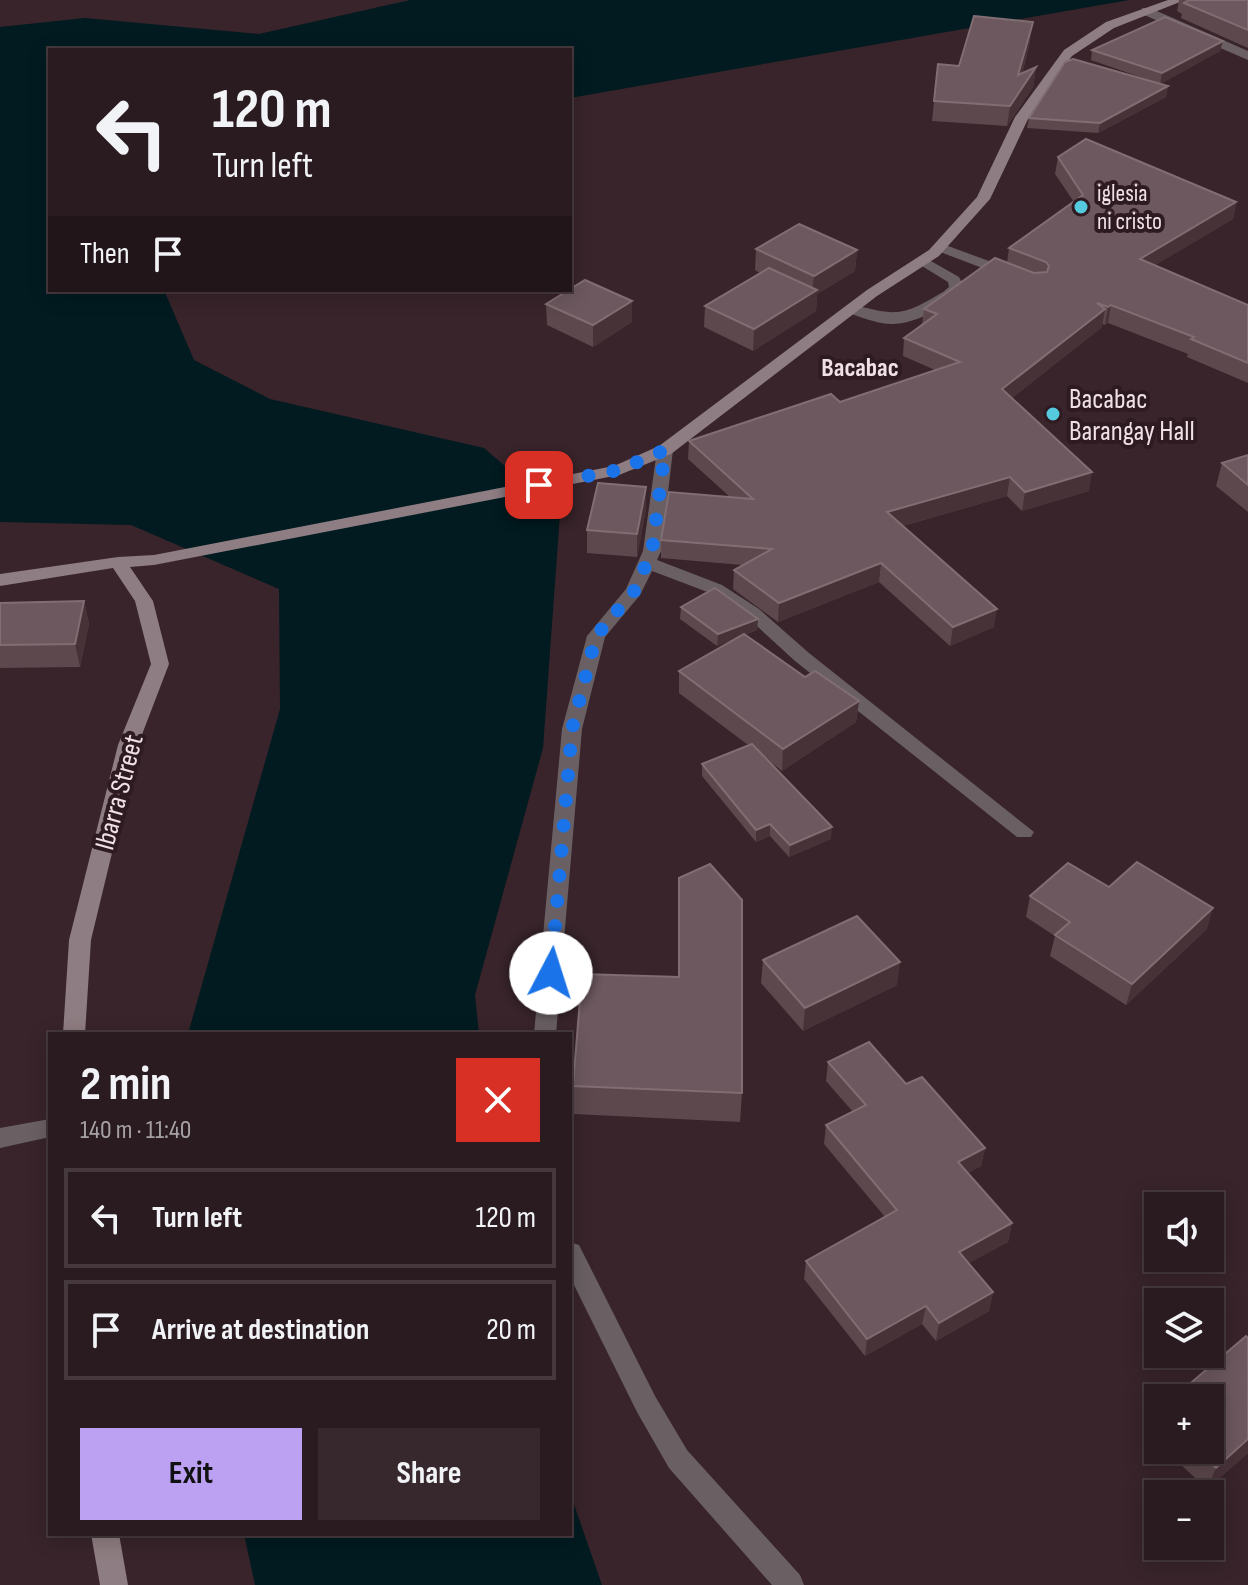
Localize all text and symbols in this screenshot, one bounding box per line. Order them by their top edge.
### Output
text: 120 m [212,77,332,144]
icon: left [80,80,184,184]
text: Turn left [212,145,313,188]
place label: iglesia ni cristo [1097,179,1162,236]
marker: iglesia ni cristo [1072,198,1090,216]
icon: arrive [146,232,190,276]
text: Then [80,236,130,272]
district label: Bacabac [821,353,899,384]
place label: Bacabac Barangay Hall [1069,383,1195,448]
marker: Bacabac Barangay Hall [1044,405,1062,423]
pin [505,451,573,519]
icon: arrive [517,463,561,507]
street label: Ibarra Street [88,731,151,854]
position arrow [509,931,593,1015]
text: 2 min [80,1056,171,1113]
button: close [456,1058,540,1142]
text: 140 m · 11:40 [80,1115,191,1146]
map controls [1144,1192,1224,1560]
button: sound [1144,1192,1224,1272]
icon: left [84,1196,128,1240]
text: Turn left [152,1200,242,1236]
text: 120 m [475,1200,536,1236]
button: layers [1144,1288,1224,1368]
icon: arrive [84,1308,128,1352]
text: Arrive at destination [152,1312,369,1348]
text: 20 m [486,1312,536,1348]
button: + [1144,1384,1224,1464]
button: Exit [80,1428,302,1520]
button: Share [318,1428,540,1520]
button: − [1144,1480,1224,1560]

